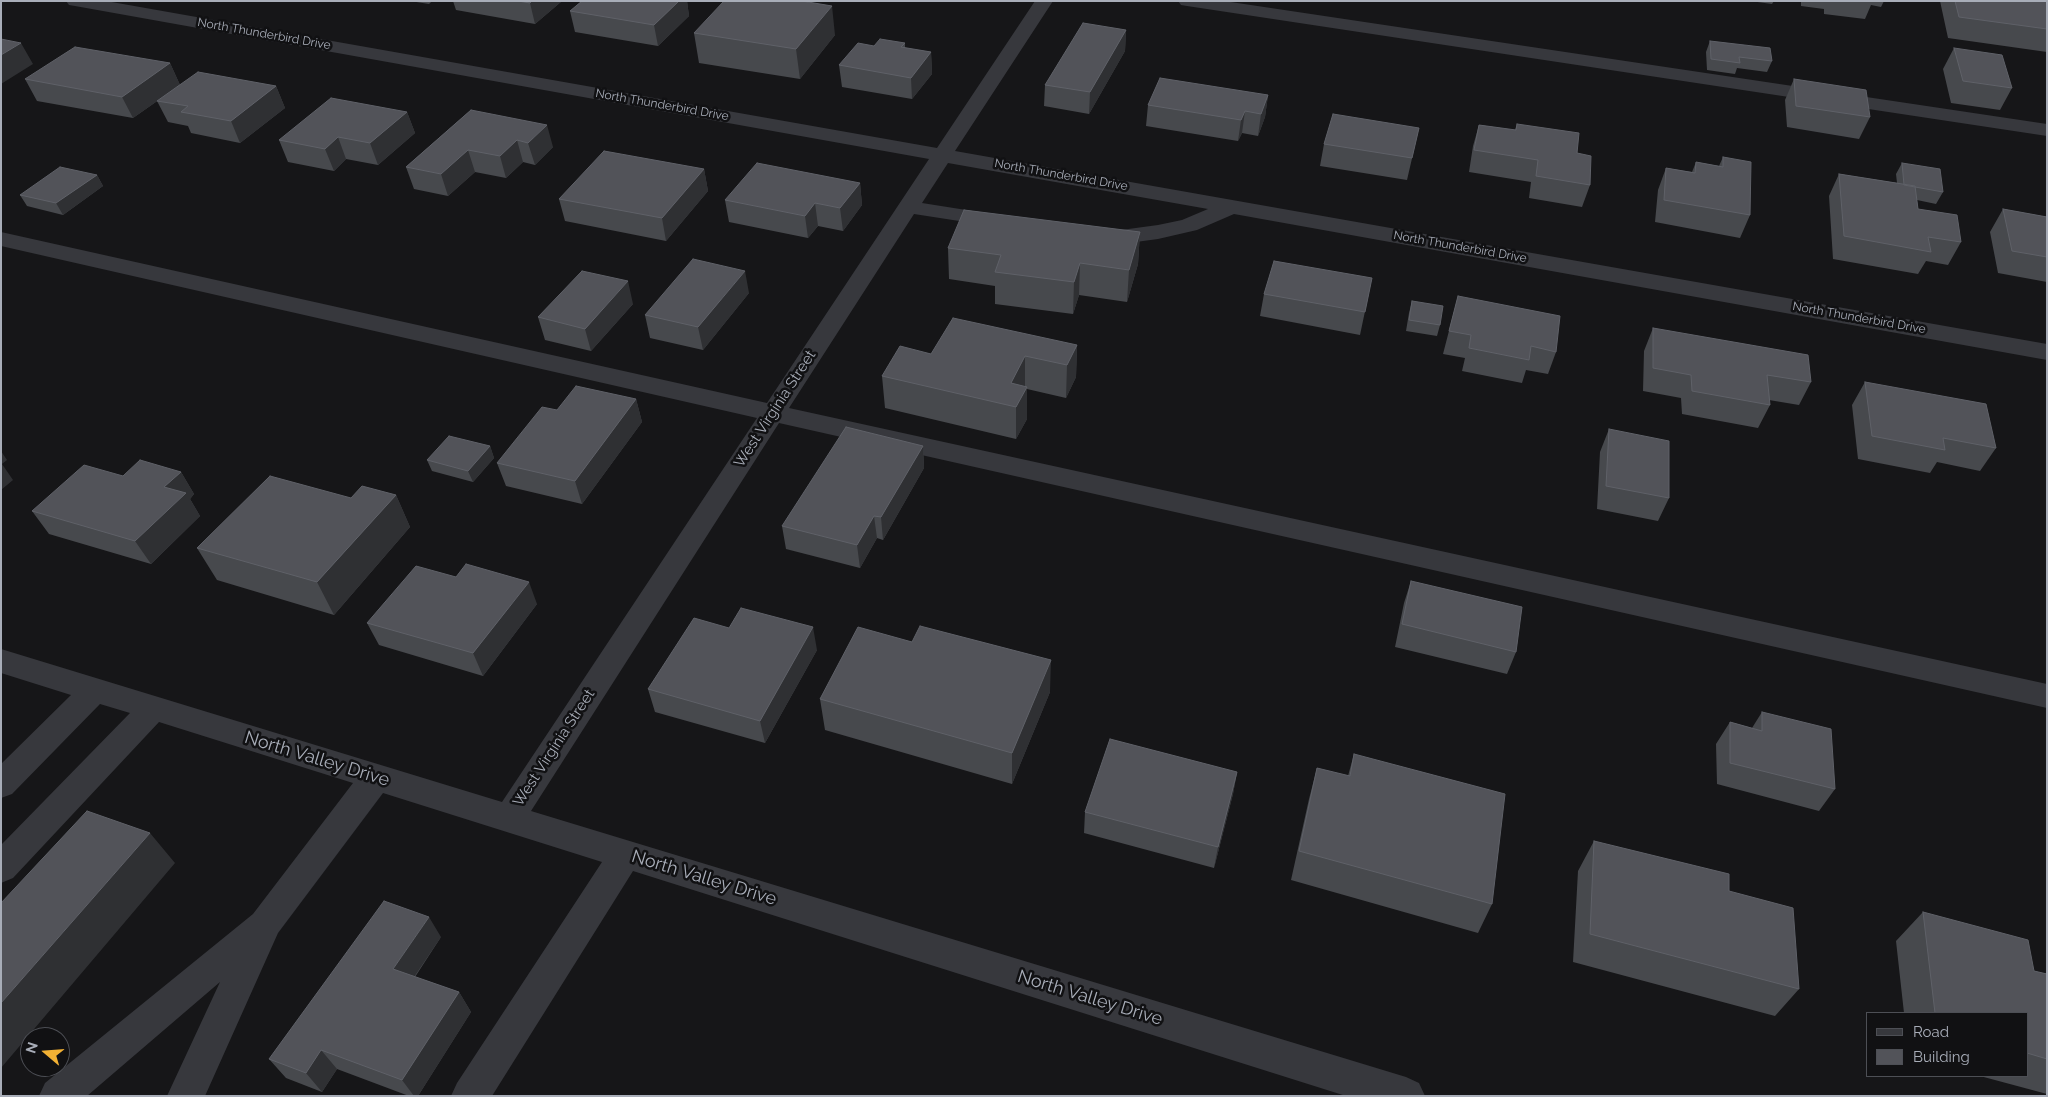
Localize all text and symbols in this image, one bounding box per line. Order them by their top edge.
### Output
street label: North Thunderbird Drive [196,15,332,53]
street label: North Thunderbird Drive [594,86,730,124]
street label: North Thunderbird Drive [993,156,1129,194]
street label: North Thunderbird Drive [1392,228,1528,266]
street label: North Thunderbird Drive [1791,299,1927,337]
street label: West Virginia Street [730,347,820,471]
street label: West Virginia Street [509,686,599,810]
street label: North Valley Drive [242,727,392,791]
street label: North Valley Drive [629,846,779,910]
street label: North Valley Drive [1015,966,1165,1030]
legend [1866,1012,2028,1077]
text: Road [1913,1023,1949,1041]
north arrow [20,1027,70,1077]
text: N [22,1040,41,1055]
text: Building [1913,1048,1970,1066]

